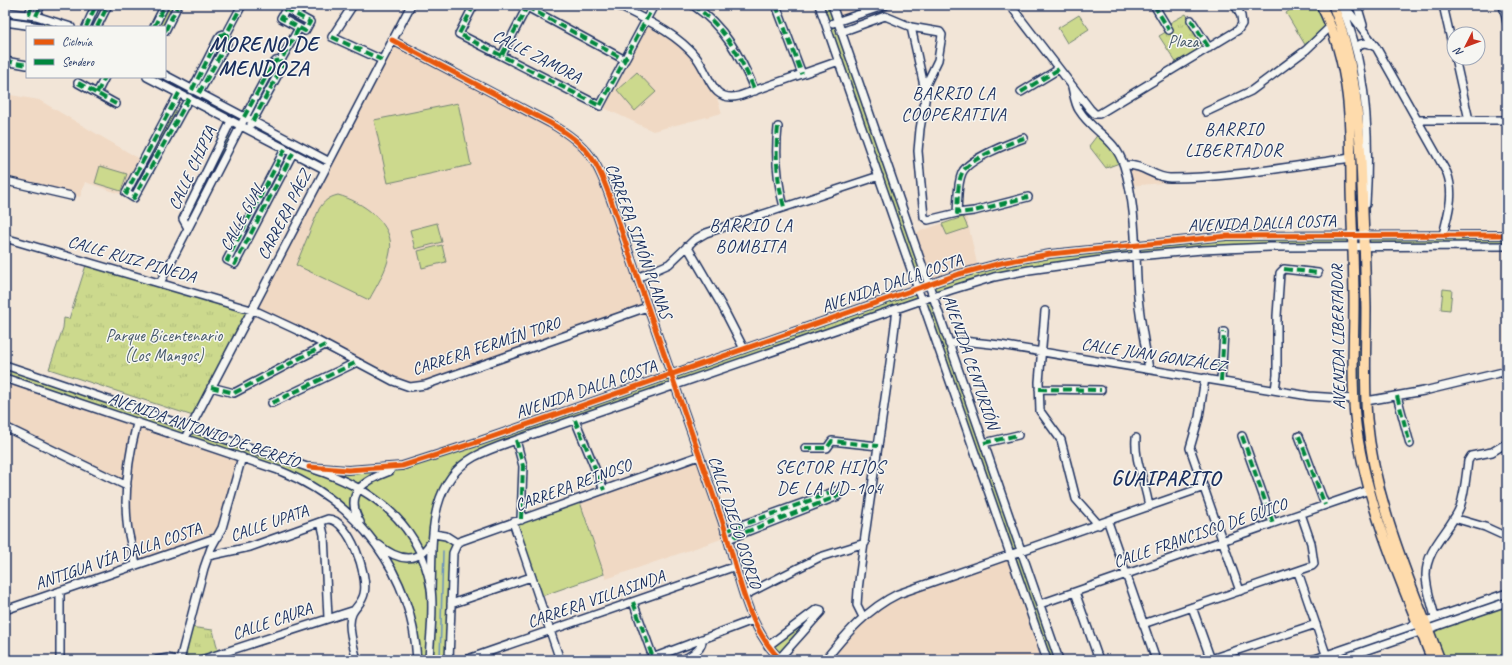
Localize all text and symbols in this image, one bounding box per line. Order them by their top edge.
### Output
street label: CALLE ZAMORA [489,25,585,88]
legend [26,26,166,78]
north arrow [1446,26,1486,66]
district label: MORENO DE MENDOZA [209,31,320,81]
park label: Plaza [1168,31,1199,52]
text: Ciclovía [62,34,93,50]
text: N [1450,44,1466,60]
text: Sendero [62,54,95,70]
district label: BARRIO LA COOPERATIVA [901,82,1007,125]
district label: BARRIO LIBERTADOR [1185,118,1284,161]
street label: CALLE CHIPIA [164,123,221,213]
street label: CARRERA SIMÓN PLANAS [601,160,679,324]
street label: CARRERA PÁEZ [252,164,317,263]
street label: CALLE GUAL [215,179,269,254]
street label: AVENIDA DALLA COSTA [1188,210,1337,236]
district label: BARRIO LA BOMBITA [709,214,793,257]
street label: CALLE RUIZ PINEDA [66,231,200,288]
street label: AVENIDA DALLA COSTA [819,249,966,317]
street label: AVENIDA LIBERTADOR [1326,263,1350,410]
street label: AVENIDA CENTURIÓN [938,292,1006,435]
street label: CARRERA FERMÍN TORO [409,311,564,380]
park label: Parque Bicentenario (Los Mangos) [106,325,223,366]
street label: CALLE JUAN GONZÁLEZ [1080,332,1230,377]
street label: AVENIDA DALLA COSTA [513,355,660,423]
street label: AVENIDA ANTONIO DE BERRÍO [106,386,305,473]
street label: CARRERA REINOSO [512,453,636,516]
street label: CALLE DIEGO OSORIO [704,453,767,592]
district label: SECTOR HIJOS DE LA UD-104 [775,456,887,499]
district label: GUAIPARITO [1111,465,1223,491]
street label: CALLE FRANCISCO DE GUICO [1110,493,1291,573]
street label: CALLE UPATA [227,500,311,546]
street label: ANTIGUA VÍA DALLA COSTA [32,517,204,594]
street label: CARRERA VILLASINDA [525,565,669,632]
street label: CALLE CAURA [229,597,315,644]

